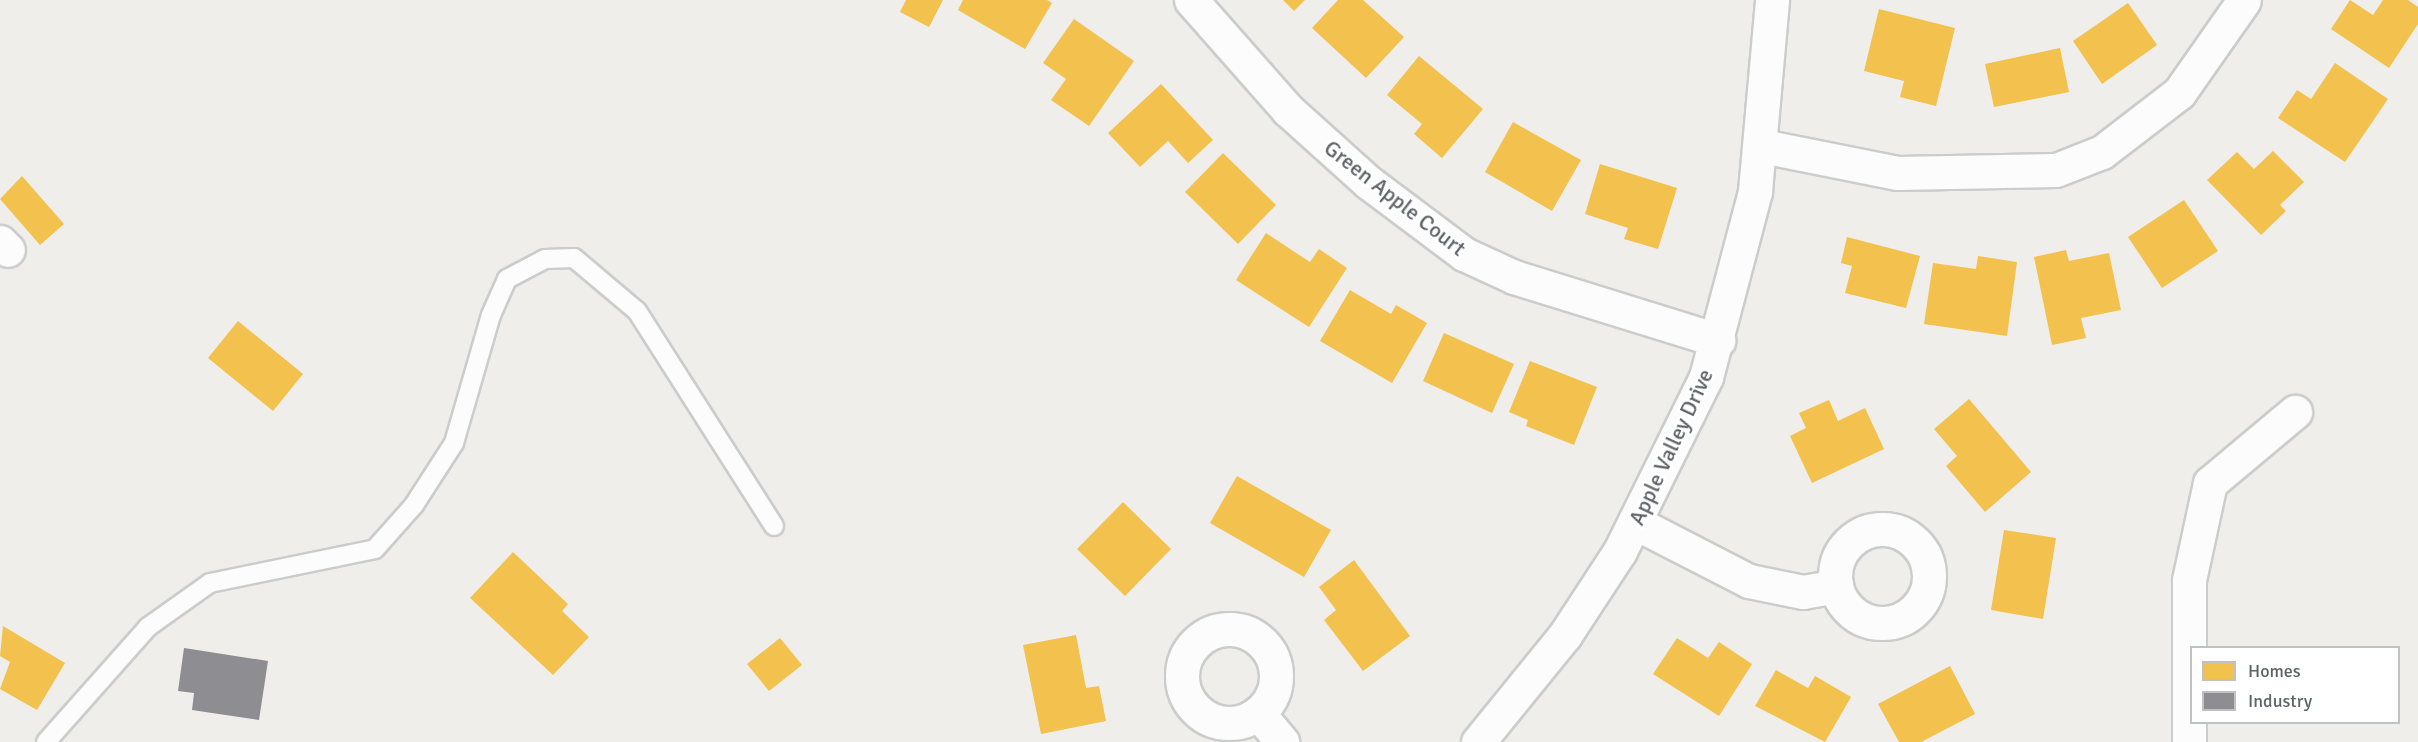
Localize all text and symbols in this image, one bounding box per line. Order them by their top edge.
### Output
street label: Green Apple Court [1319,135,1471,261]
street label: Apple Valley Drive [1623,365,1719,529]
legend [2190,646,2400,724]
text: Homes [2248,660,2301,682]
text: Industry [2248,690,2312,712]

